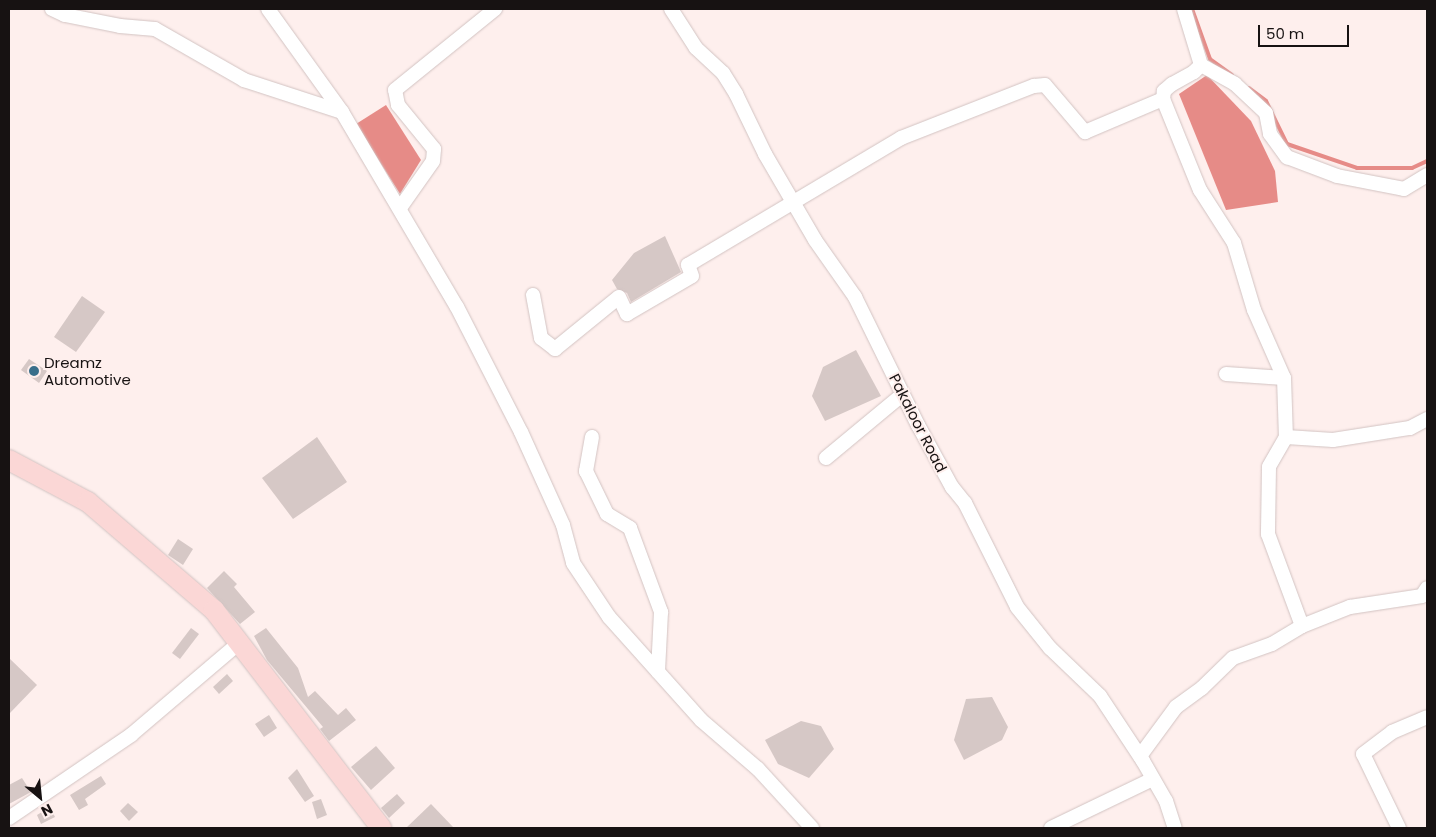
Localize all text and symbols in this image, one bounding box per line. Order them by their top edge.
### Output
scale bar [1261,15,1352,47]
text: 50 m [1266,23,1304,44]
place label: Dreamz Automotive [44,353,131,388]
marker: Dreamz Automotive [28,365,40,377]
street label: Pakaloor Road [885,371,951,475]
north arrow [15,772,65,822]
text: N [38,799,56,822]

